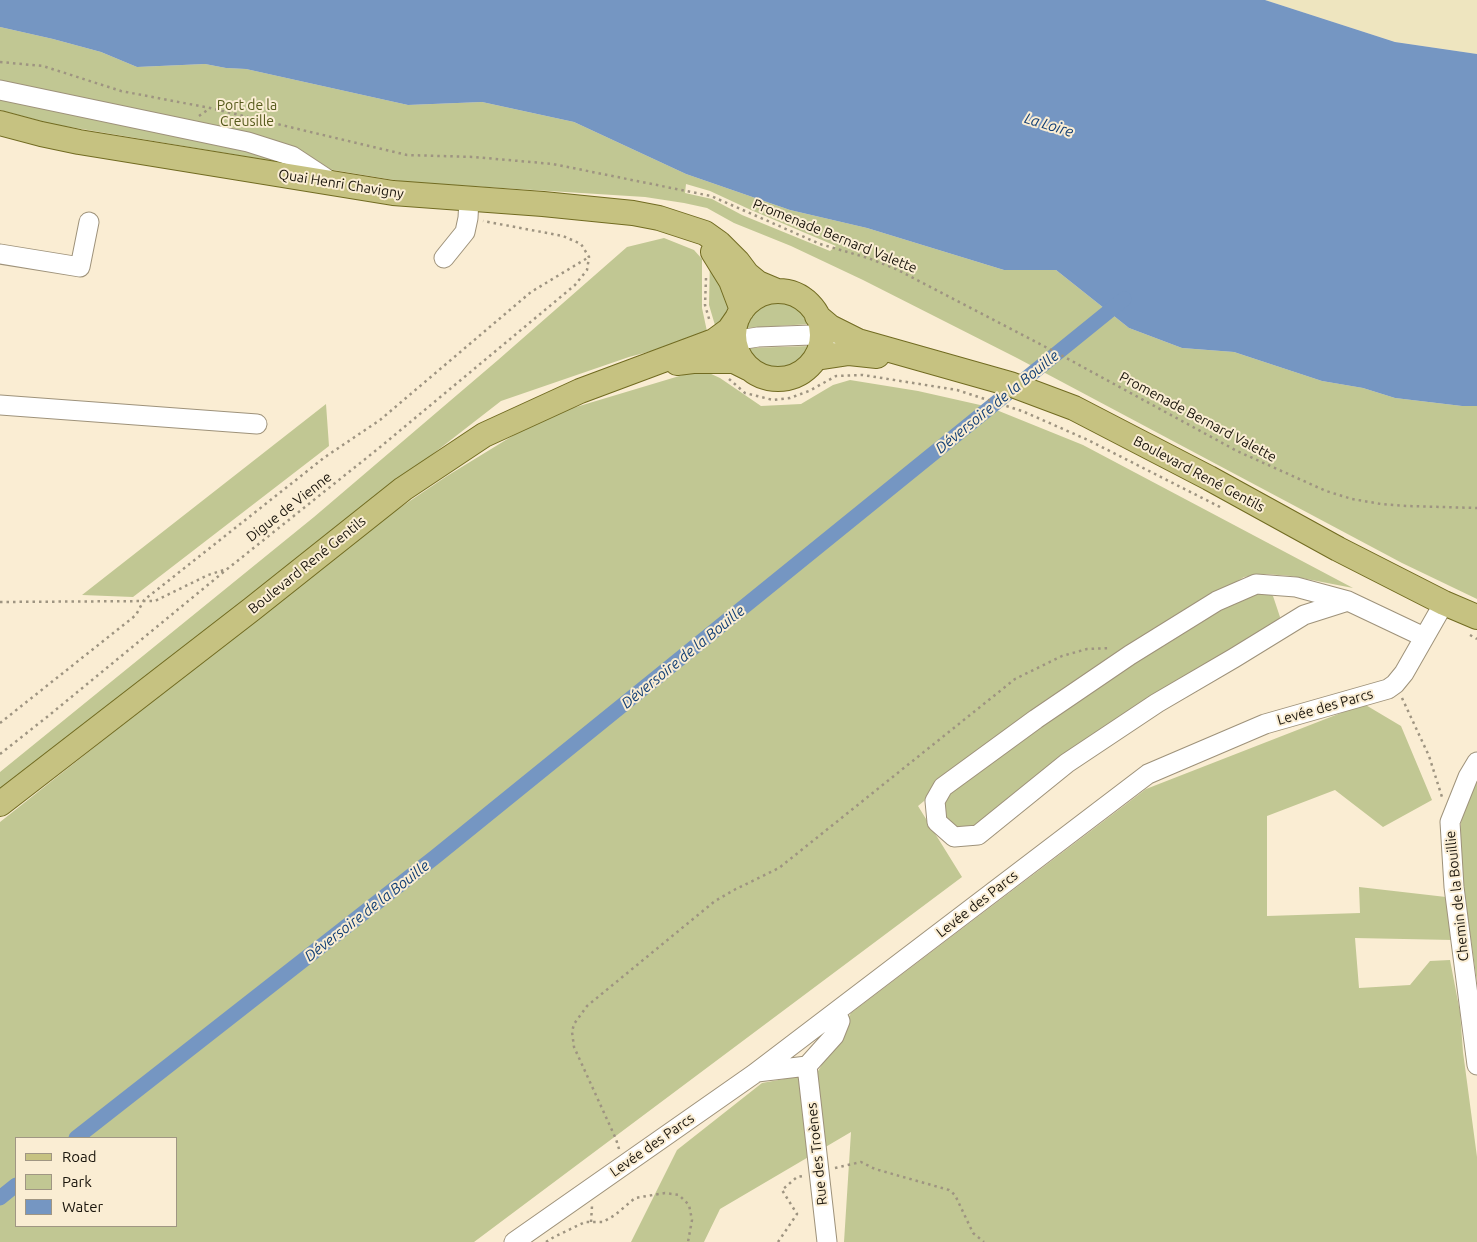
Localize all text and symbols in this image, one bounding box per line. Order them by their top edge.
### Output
park label: Port de la Creusille [217,97,277,130]
water label: La Loire [1022,109,1076,141]
street label: Quai Henri Chavigny [277,166,405,202]
street label: Promenade Bernard Valette [750,195,920,277]
water label: Déversoire de la Bouille [932,347,1062,457]
street label: Promenade Bernard Valette [1116,368,1280,466]
street label: Boulevard René Gentils [1131,432,1267,516]
street label: Digue de Vienne [243,468,335,546]
street label: Boulevard René Gentils [245,512,369,618]
water label: Déversoire de la Bouille [618,602,748,712]
street label: Levée des Parcs [1275,685,1375,729]
street label: Chemin de la Bouillie [1442,830,1472,962]
water label: Déversoire de la Bouille [301,857,433,965]
street label: Levée des Parcs [933,867,1021,941]
street label: Rue des Troènes [803,1102,831,1206]
street label: Levée des Parcs [607,1110,697,1180]
legend [15,1137,178,1227]
text: Road [62,1148,97,1165]
text: Park [62,1173,92,1190]
text: Water [62,1198,103,1215]

